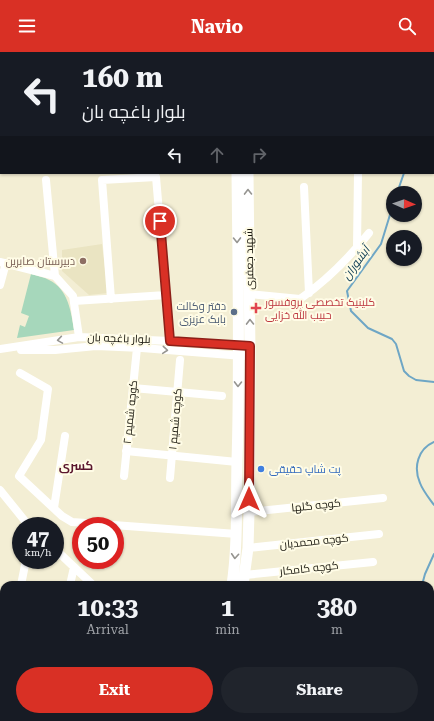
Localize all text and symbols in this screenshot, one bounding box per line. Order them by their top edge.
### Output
icon: menu [16,15,38,37]
icon: search [396,15,418,37]
text: Navio [191,16,243,37]
text: 160 m [82,61,163,94]
icon: left [16,68,68,120]
text: بلوار باغچه بان [82,101,186,122]
icon: left [164,144,186,166]
icon: ahead [206,144,228,166]
icon: right [248,144,270,166]
north arrow [386,186,422,222]
map controls [386,186,422,266]
one-way arrow [244,189,252,195]
pin [143,204,177,238]
icon: arrive [149,210,171,232]
street label: شهید جعفری [242,228,257,290]
button: sound [386,230,422,266]
one-way arrow [233,237,242,243]
water label: آبشوران [339,241,374,283]
place label: دبیرستان صابرین [5,255,75,268]
marker: دبیرستان صابرین [78,256,88,266]
place label: کلینیک تخصصی پروفسور حبیب الله خزایی [264,296,375,322]
place label: دفتر وکالت بابک عزیزی [177,300,226,326]
marker: کلینیک تخصصی پروفسور حبیب الله خزایی [250,302,262,314]
marker: دفتر وکالت بابک عزیزی [229,307,239,317]
one-way arrow [246,319,254,325]
street label: بلوار باغچه بان [87,331,151,346]
one-way arrow [57,335,63,344]
one-way arrow [162,345,168,354]
street label: کوچه شمیم ۲ [121,379,141,445]
one-way arrow [234,381,242,387]
street label: کوچه شمیم ۱ [166,388,186,450]
district label: کسری [59,459,93,474]
place label: پت شاپ حقیقی [269,463,341,476]
marker: پت شاپ حقیقی [256,464,266,474]
position arrow [228,478,270,520]
street label: کوچه گلها [291,496,342,515]
speed limit sign: 50 [72,517,124,569]
text: 47 [27,526,49,550]
street label: کوچه محمدیان [279,531,349,552]
text: km/h [25,547,51,558]
one-way arrow [230,553,239,559]
street label: کوچه کامکار [278,559,339,578]
text: 10:33 [77,594,138,622]
text: 1 [221,594,234,622]
text: 380 [317,594,357,622]
text: Arrival [87,622,129,637]
text: min [215,622,240,637]
text: m [331,622,343,637]
button: Exit [16,667,213,713]
button: Share [221,667,418,713]

